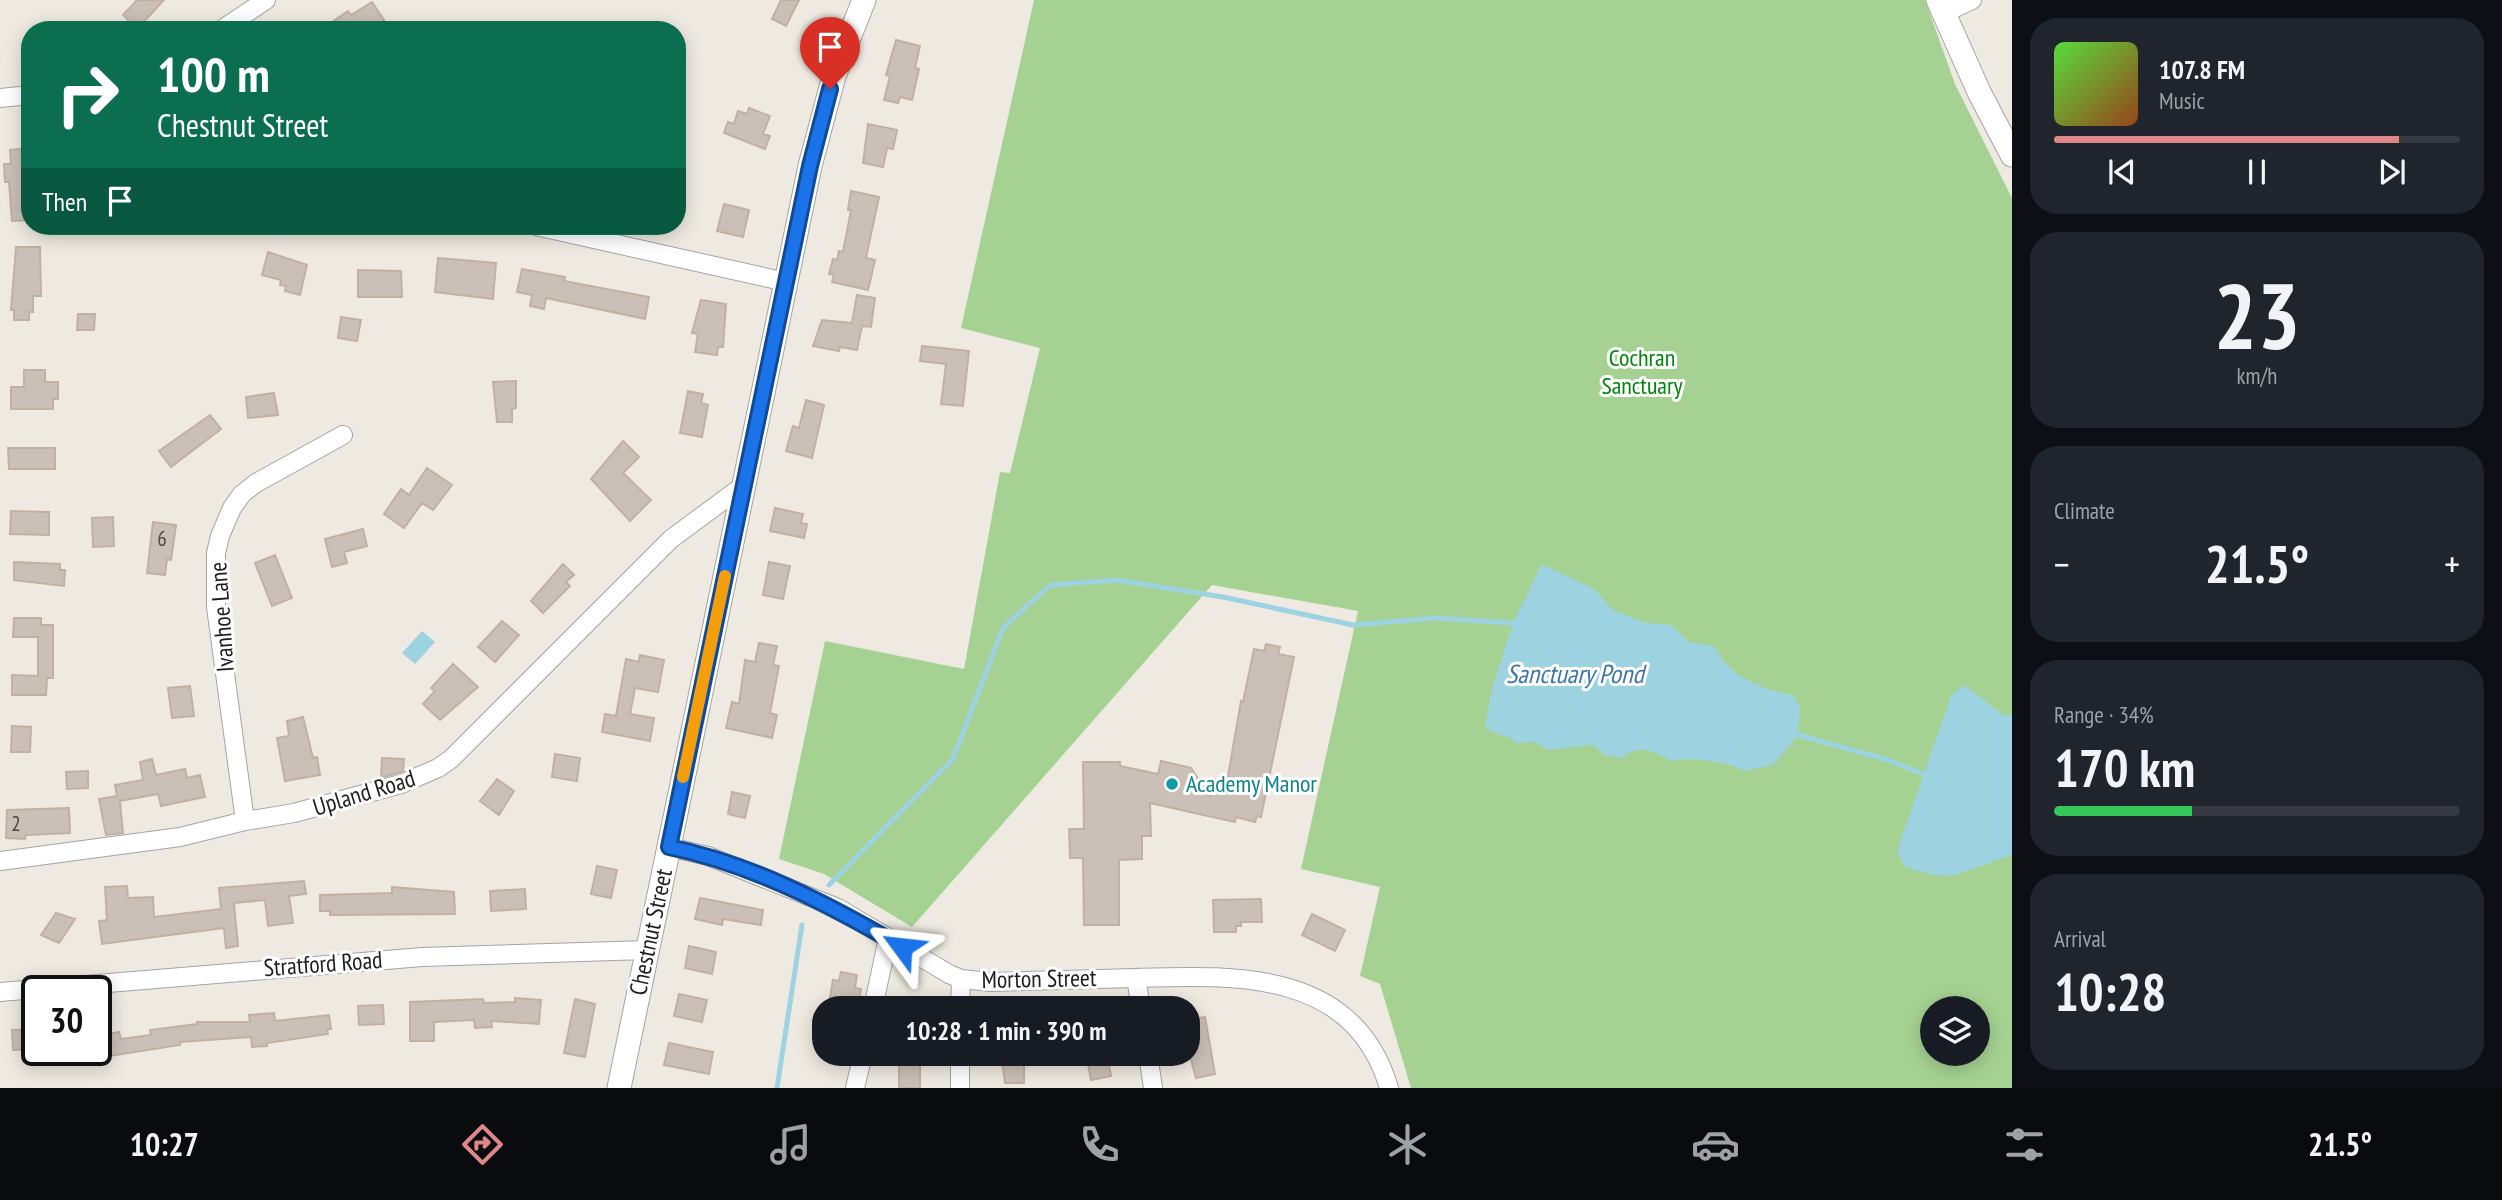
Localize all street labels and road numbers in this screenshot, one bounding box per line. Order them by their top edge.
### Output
street label: Ivanhoe Lane [202,561,241,673]
street label: Upland Road [309,762,419,823]
street label: Chestnut Street [622,865,679,998]
street label: Stratford Road [263,944,383,983]
street label: Morton Street [981,962,1097,995]

